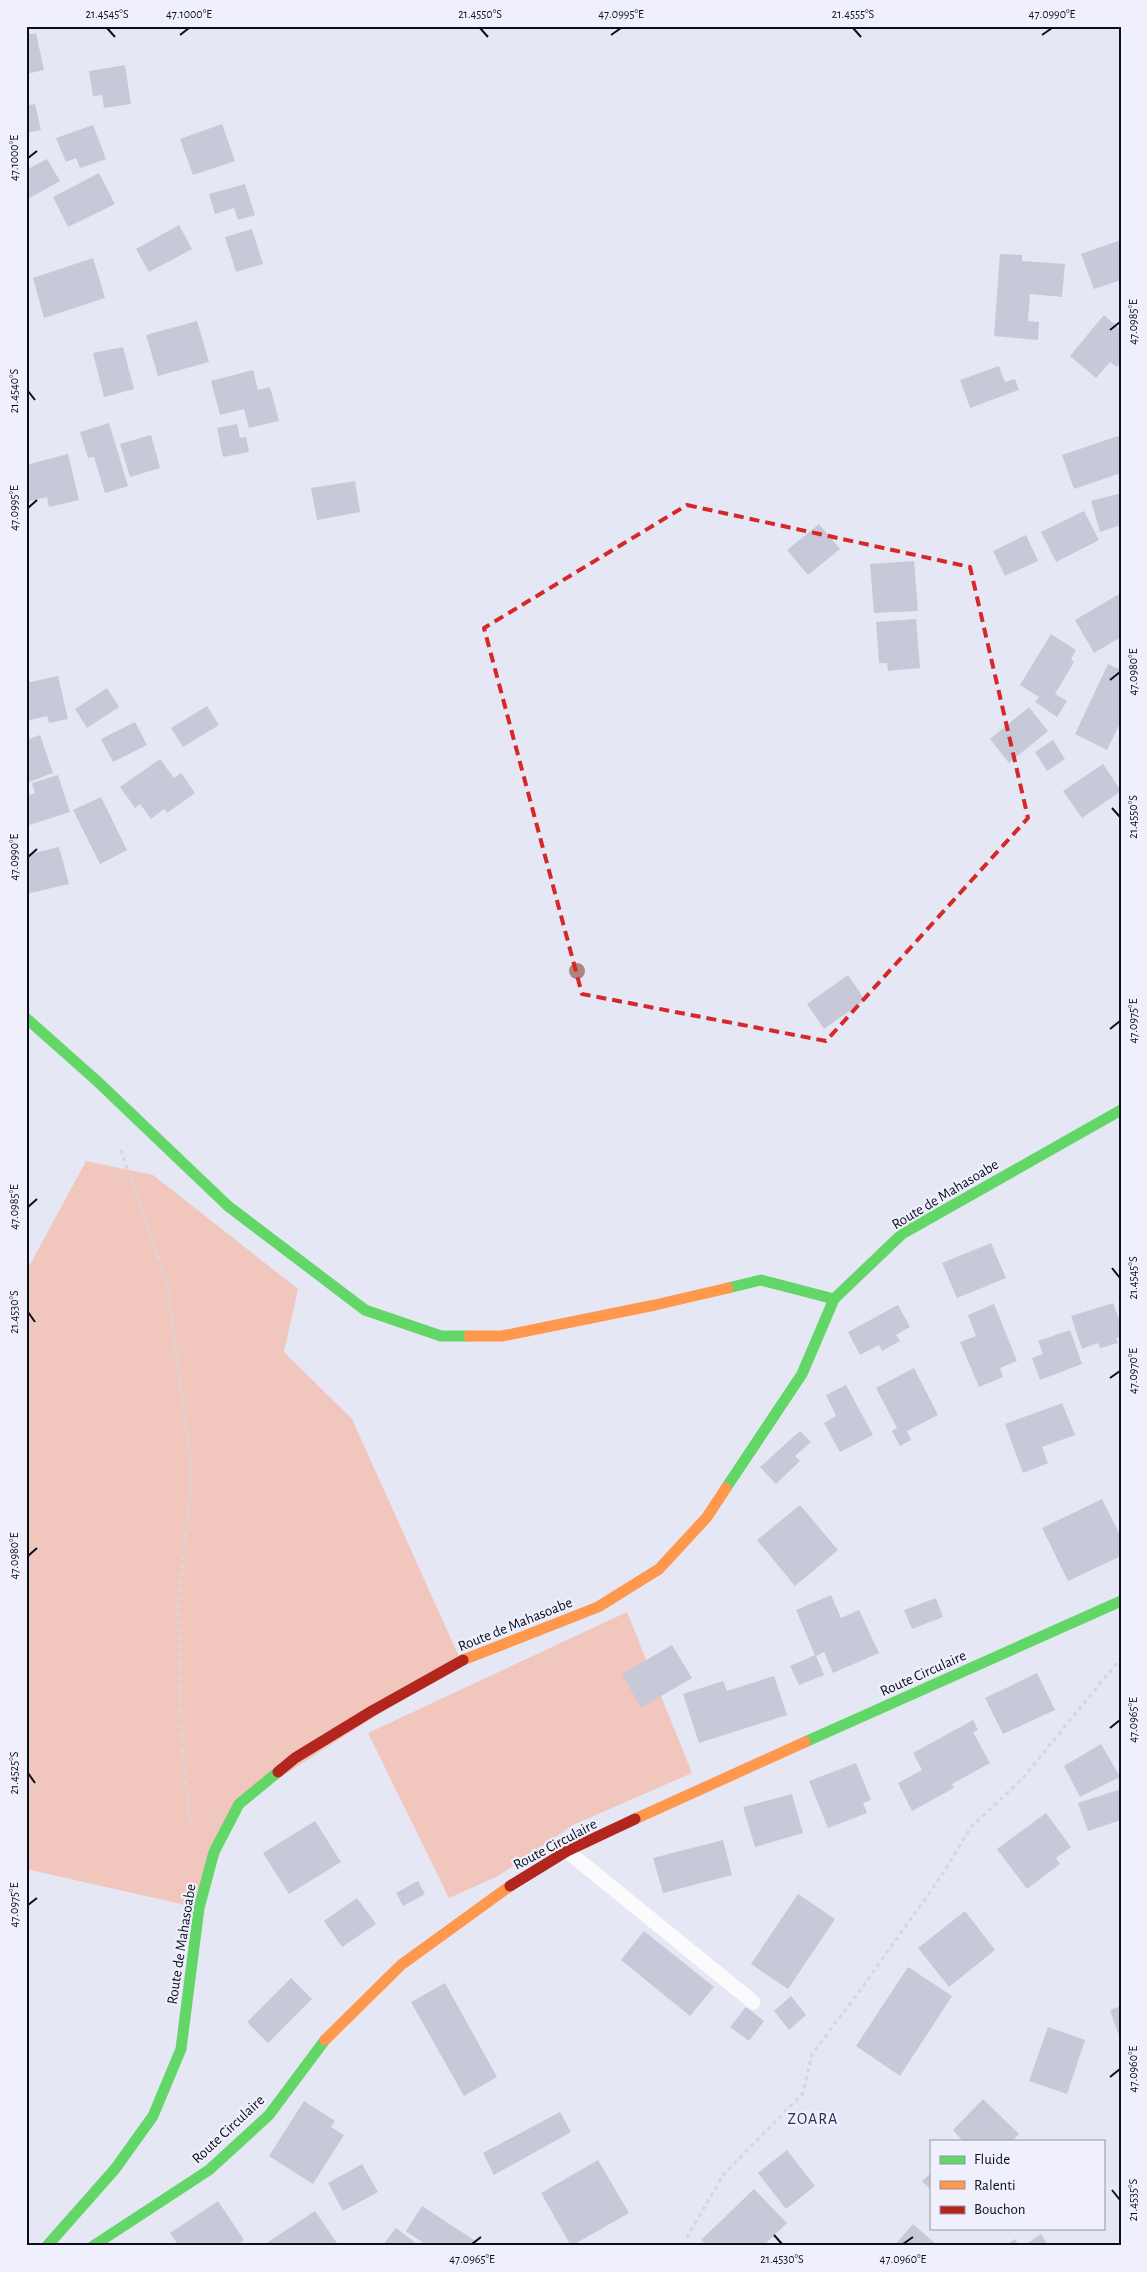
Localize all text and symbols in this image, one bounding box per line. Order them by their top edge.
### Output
text: 21.4545°S [85,8,129,20]
text: 47.1000°E [166,8,212,20]
text: 21.4550°S [458,8,502,20]
text: 47.0995°E [598,8,644,20]
text: 21.4555°S [832,8,875,20]
text: 47.0990°E [1029,8,1076,20]
text: 47.1000°E [8,135,20,181]
text: 47.0985°E [1127,299,1139,345]
text: 21.4540°S [8,368,20,413]
text: 47.0995°E [8,485,20,531]
text: 47.0980°E [1127,648,1139,695]
text: 21.4550°S [1127,795,1139,839]
text: 47.0990°E [8,833,20,880]
text: 47.0975°E [1127,998,1139,1043]
street label: Route de Mahasoabe [889,1157,1001,1232]
text: 47.0985°E [8,1184,20,1230]
text: 21.4545°S [1127,1256,1139,1300]
text: 21.4530°S [8,1290,20,1334]
text: 47.0970°E [1127,1348,1139,1394]
text: 47.0980°E [8,1532,20,1579]
street label: Route de Mahasoabe [456,1595,575,1654]
street label: Route Circulaire [878,1648,969,1699]
text: 47.0965°E [1127,1697,1139,1743]
text: 21.4525°S [8,1751,20,1794]
street label: Route Circulaire [511,1816,600,1873]
text: 47.0975°E [8,1882,20,1927]
street label: Route de Mahasoabe [165,1883,198,2005]
text: 47.0960°E [1127,2045,1139,2092]
street label: Route Circulaire [189,2092,267,2166]
district label: ZOARA [788,2111,838,2127]
legend [930,2140,1104,2230]
text: Fluide [974,2152,1010,2167]
text: Ralenti [974,2178,1016,2193]
text: 21.4535°S [1127,2179,1139,2221]
text: Bouchon [974,2202,1025,2217]
text: 47.0965°E [449,2253,495,2265]
text: 21.4530°S [760,2253,804,2265]
text: 47.0960°E [880,2253,927,2265]

